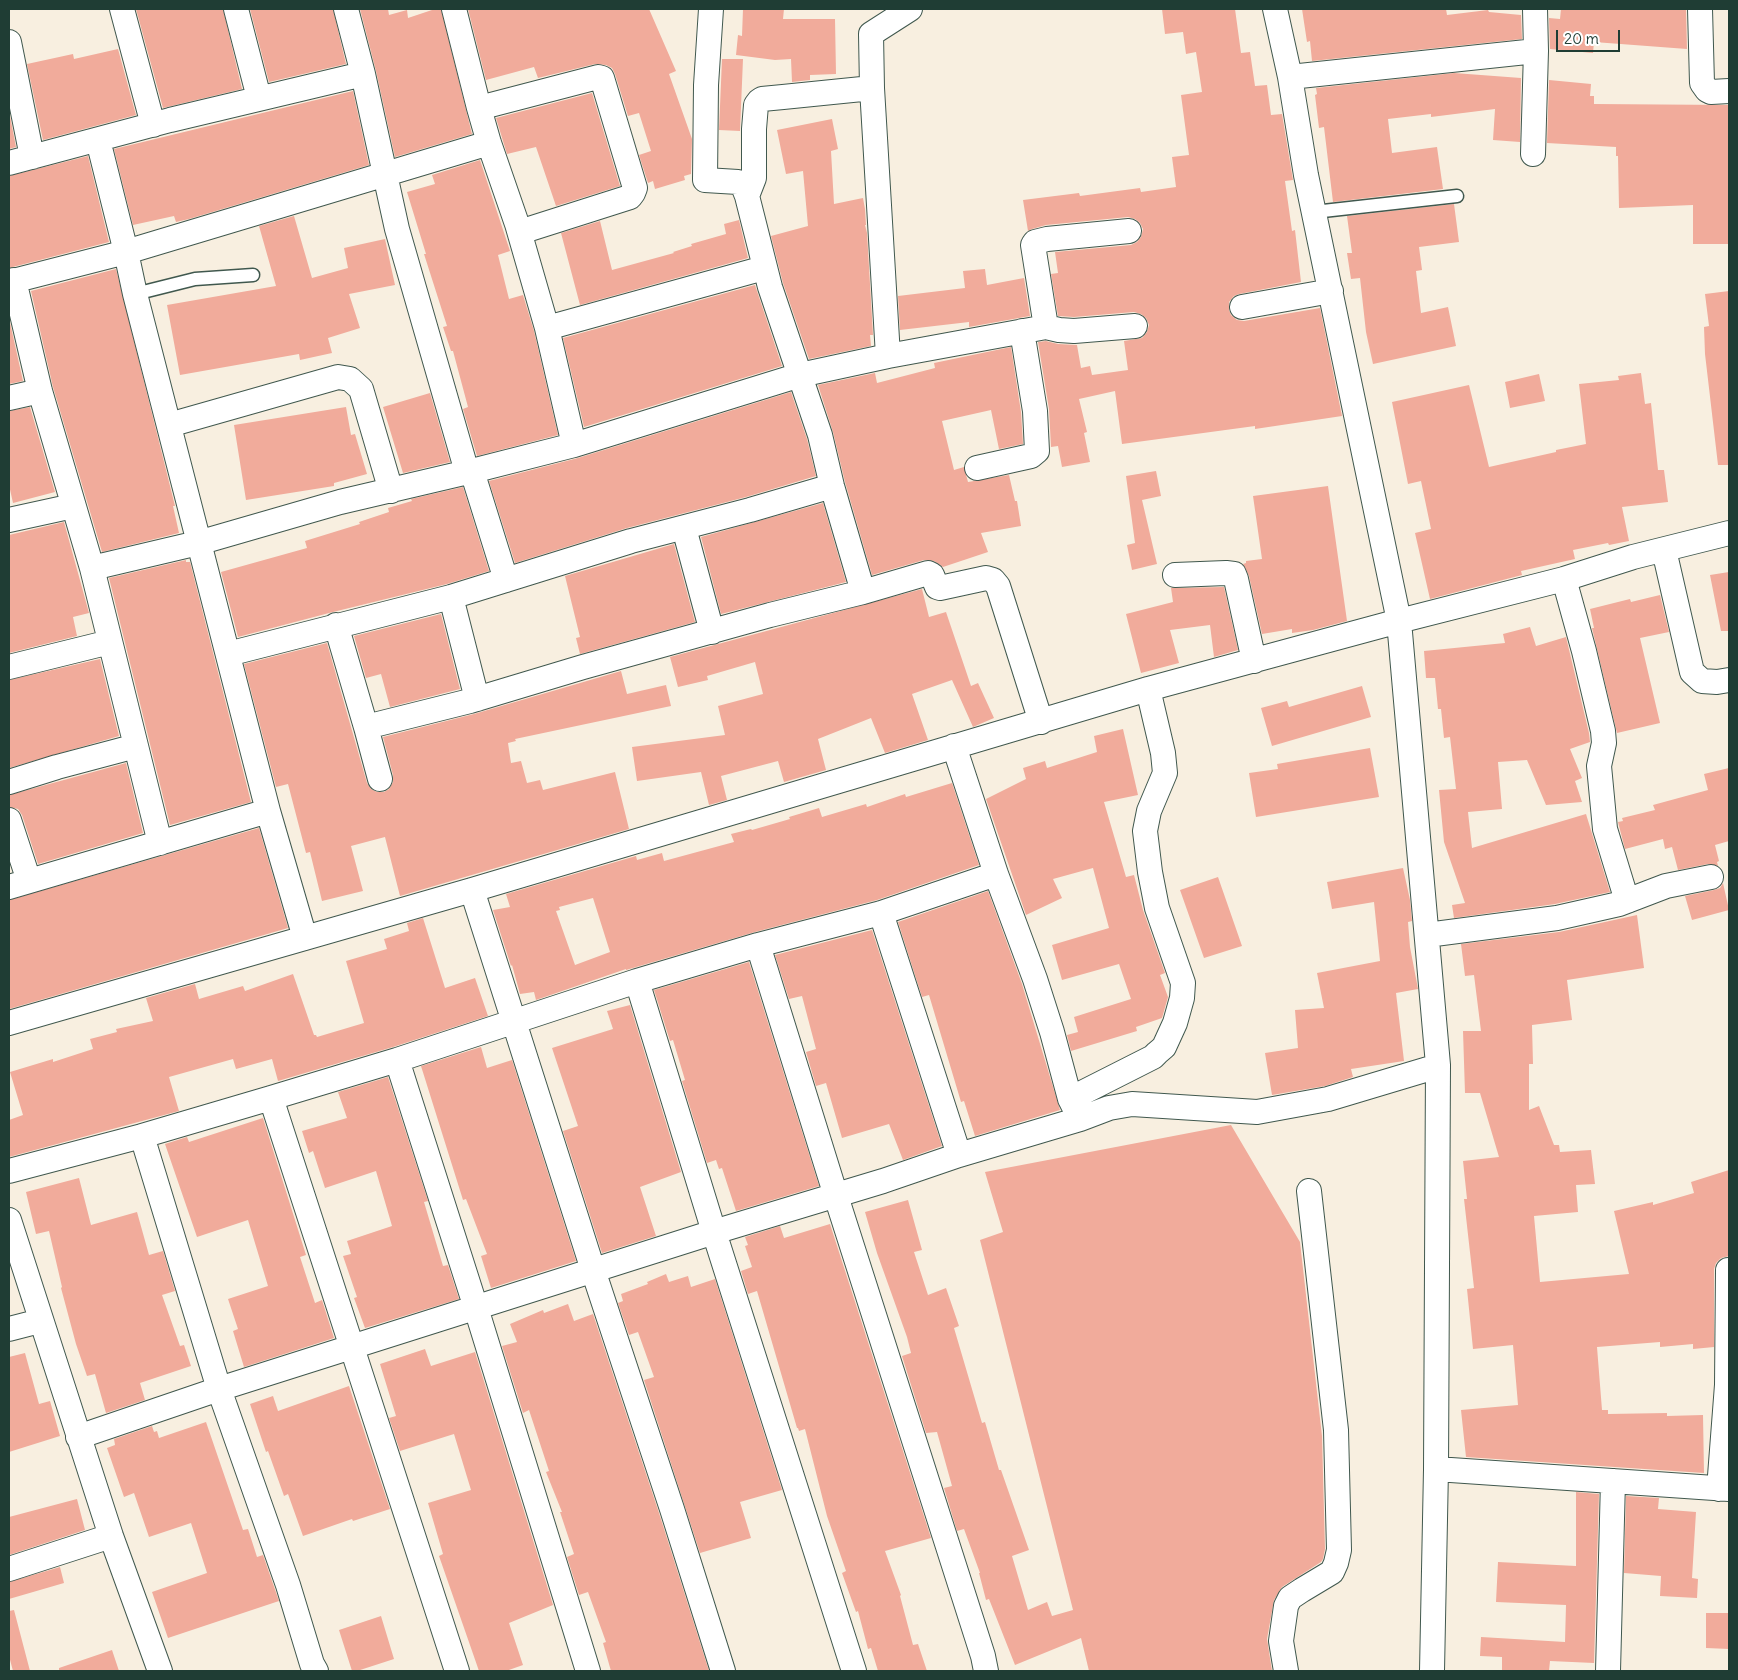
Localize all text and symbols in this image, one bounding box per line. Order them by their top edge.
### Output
scale bar [1558,20,1622,52]
text: 20 m [1564,29,1599,48]

